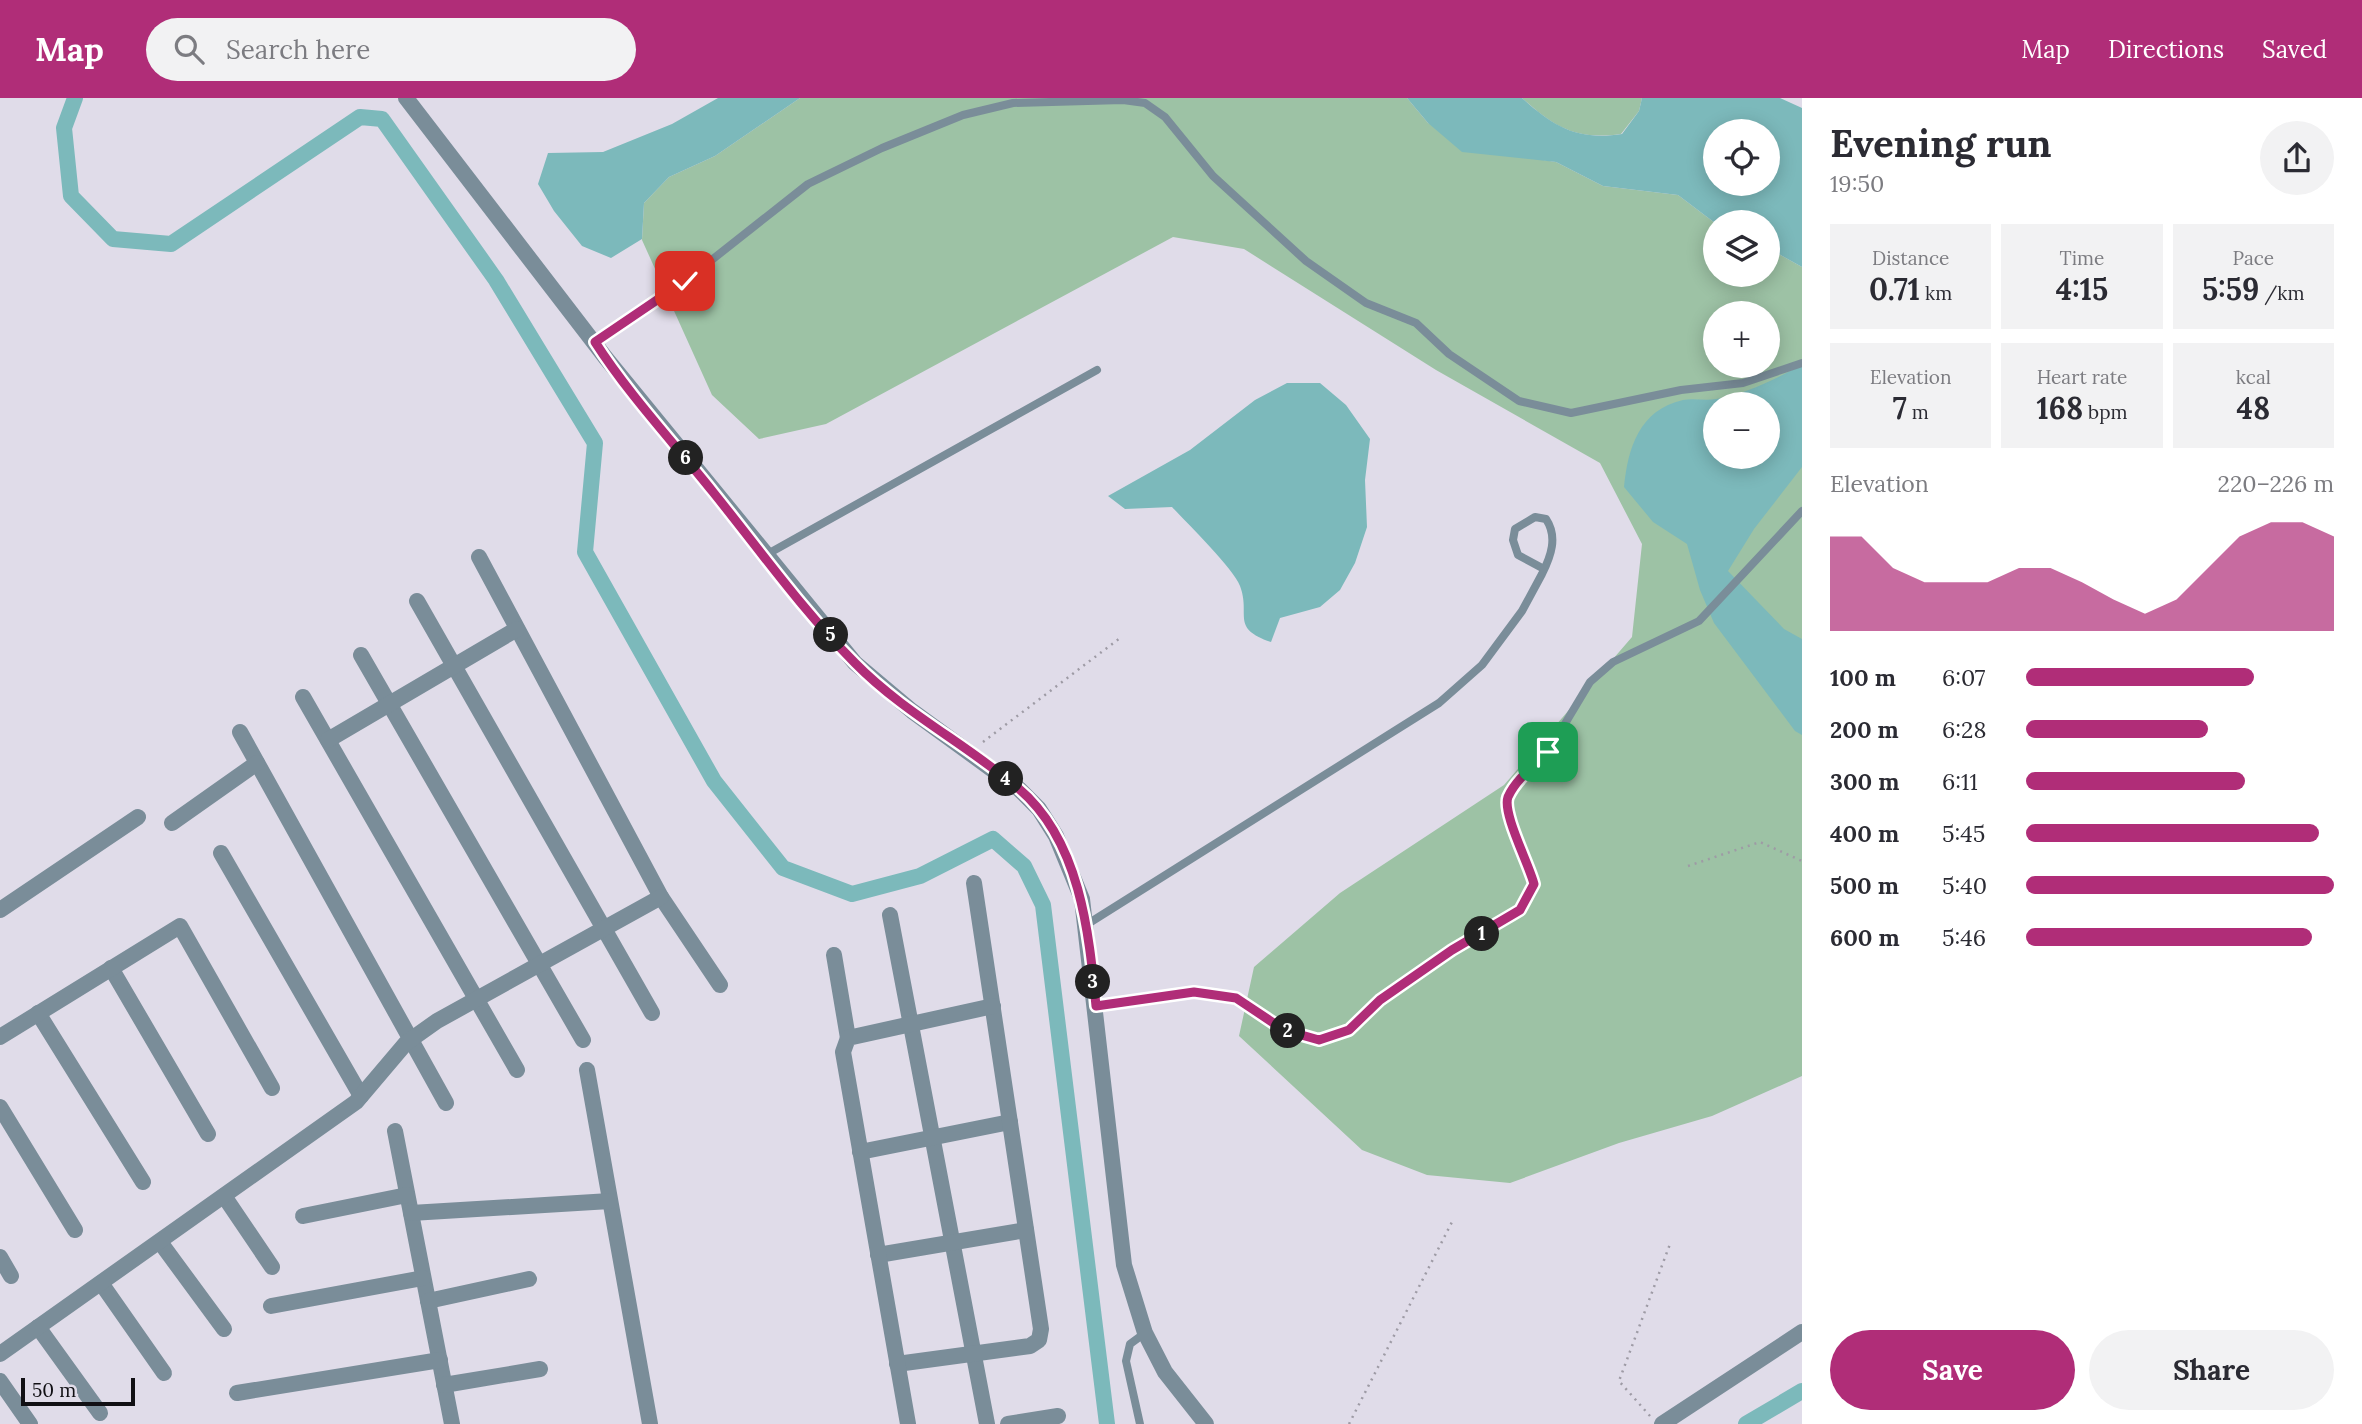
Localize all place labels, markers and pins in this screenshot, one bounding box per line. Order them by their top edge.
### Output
pin [655,251,715,311]
pin: 6 [668,440,704,476]
pin: 5 [814,618,848,652]
pin [1518,722,1578,782]
pin: 4 [988,762,1024,796]
pin: 1 [1464,916,1500,952]
pin: 3 [1076,964,1110,1000]
pin: 2 [1270,1014,1306,1048]

